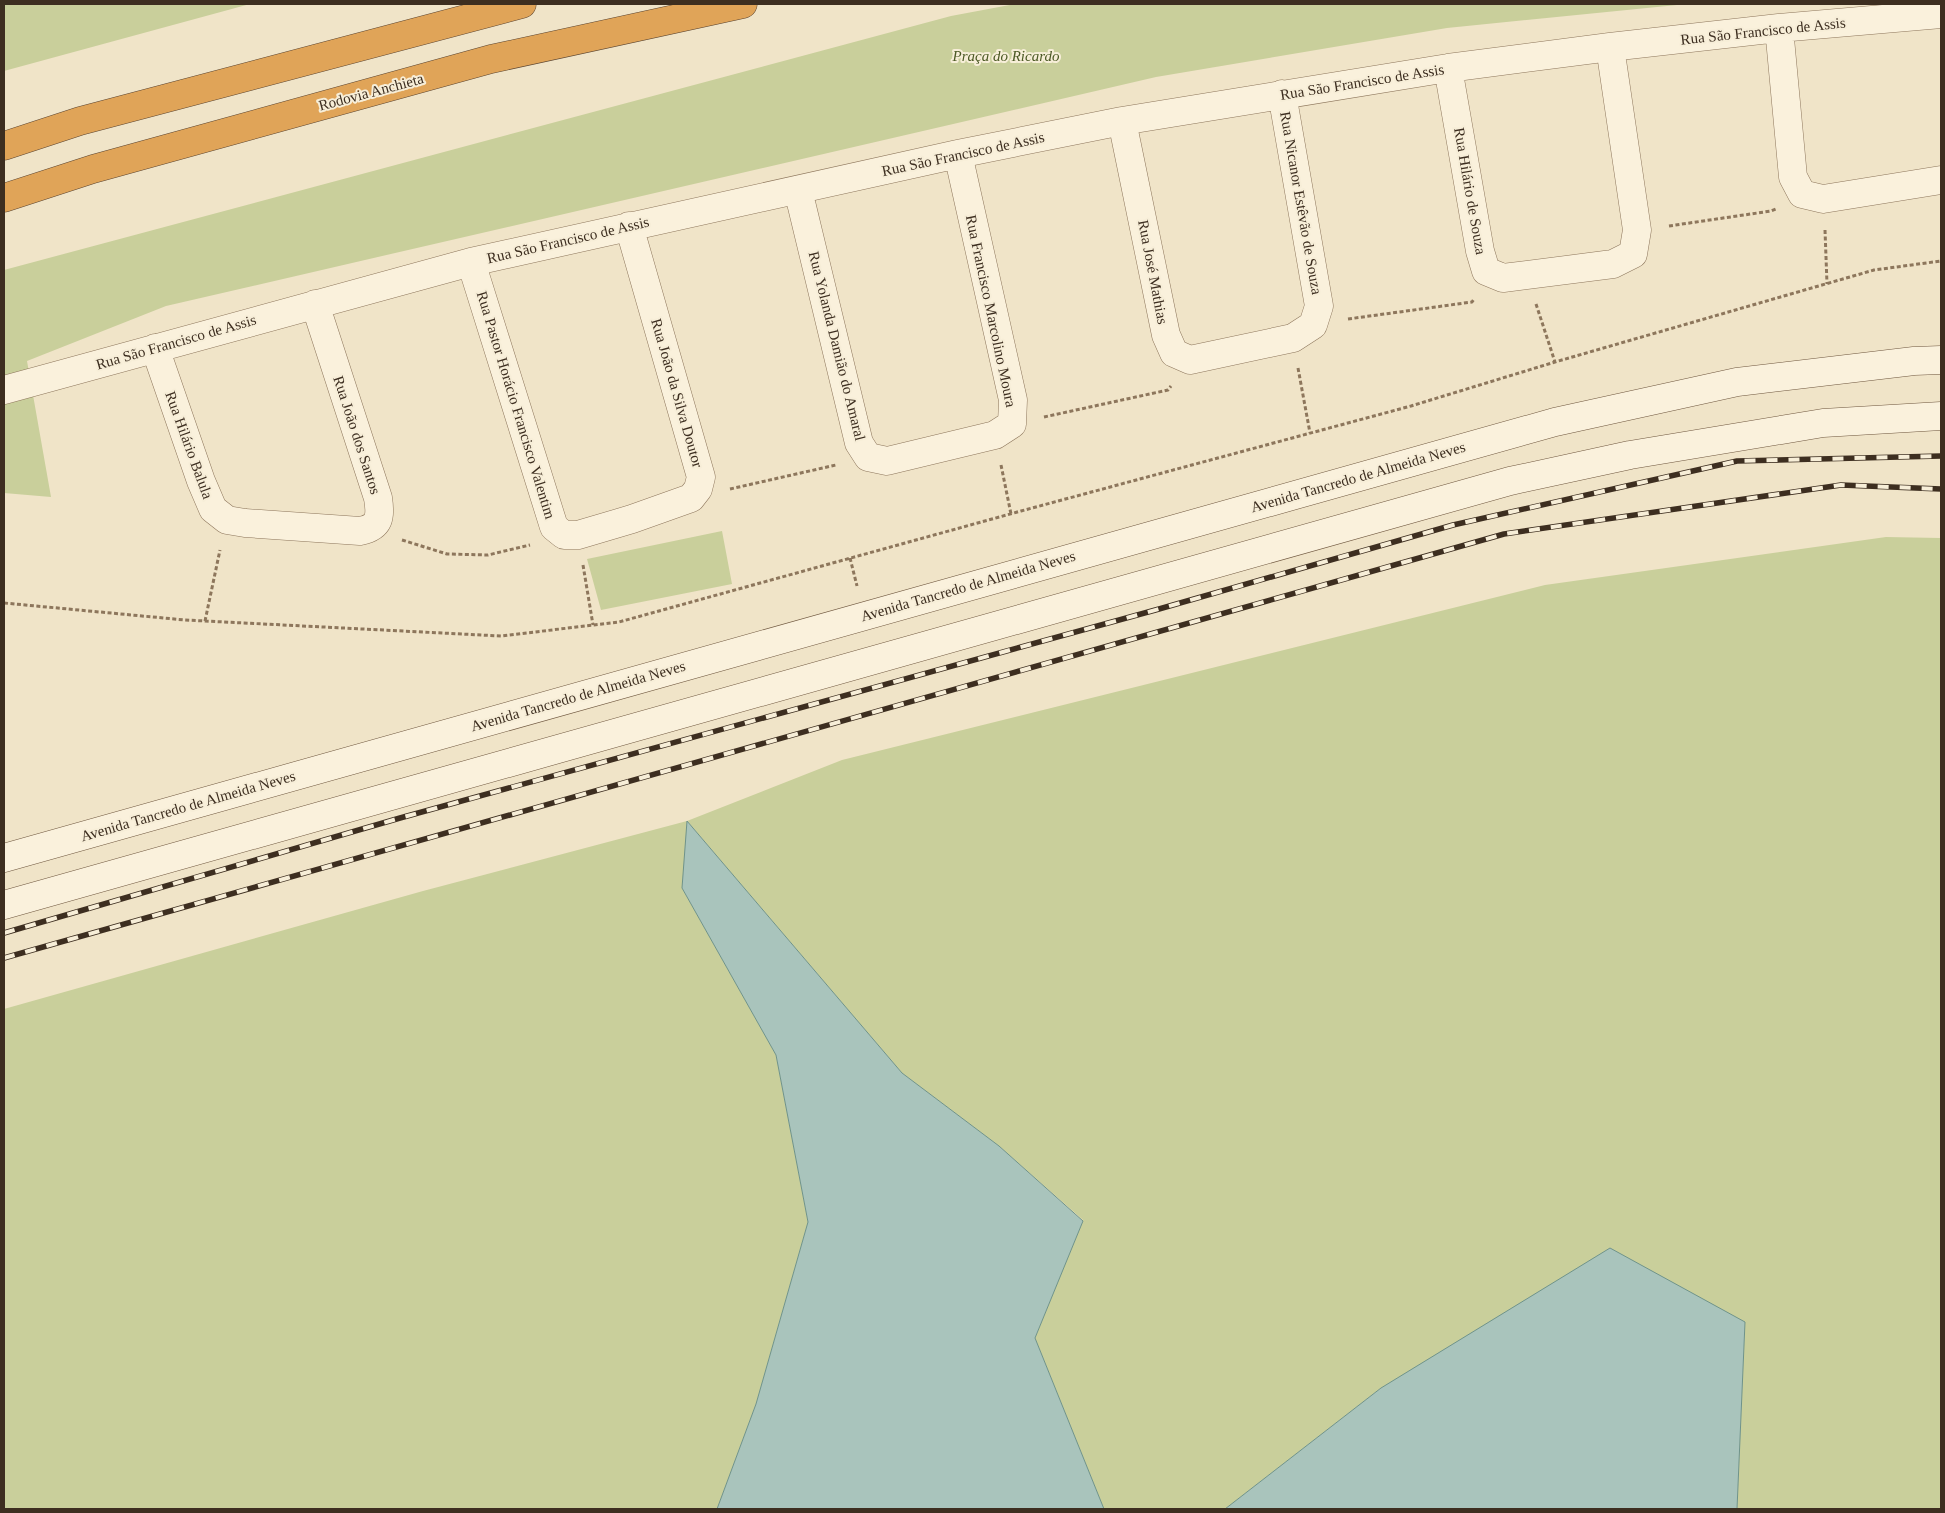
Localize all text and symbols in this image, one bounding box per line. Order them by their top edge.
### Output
street label: Rua São Francisco de Assis [1680,14,1846,48]
park label: Praça do Ricardo [952,48,1060,64]
street label: Rua São Francisco de Assis [1279,61,1445,103]
street label: Rodovia Anchieta [317,70,426,114]
street label: Rua Nicanor Estêvão de Souza [1277,110,1325,296]
street label: Rua Hilário de Souza [1451,126,1489,256]
street label: Rua São Francisco de Assis [880,129,1046,179]
street label: Rua Francisco Marcolino Moura [963,213,1019,409]
street label: Rua São Francisco de Assis [485,214,651,266]
street label: Rua José Mathias [1135,219,1171,326]
street label: Rua Yolanda Damião do Amaral [806,250,868,442]
street label: Rua Pastor Horácio Francisco Valentim [474,289,558,521]
street label: Rua São Francisco de Assis [94,311,258,373]
street label: Rua João da Silva Doutor [648,317,706,469]
street label: Rua João dos Santos [330,374,384,496]
street label: Rua Hilário Balula [162,389,216,501]
street label: Avenida Tancredo de Almeida Neves [1249,439,1467,515]
street label: Avenida Tancredo de Almeida Neves [859,548,1077,624]
street label: Avenida Tancredo de Almeida Neves [469,658,687,734]
street label: Avenida Tancredo de Almeida Neves [79,768,297,844]

